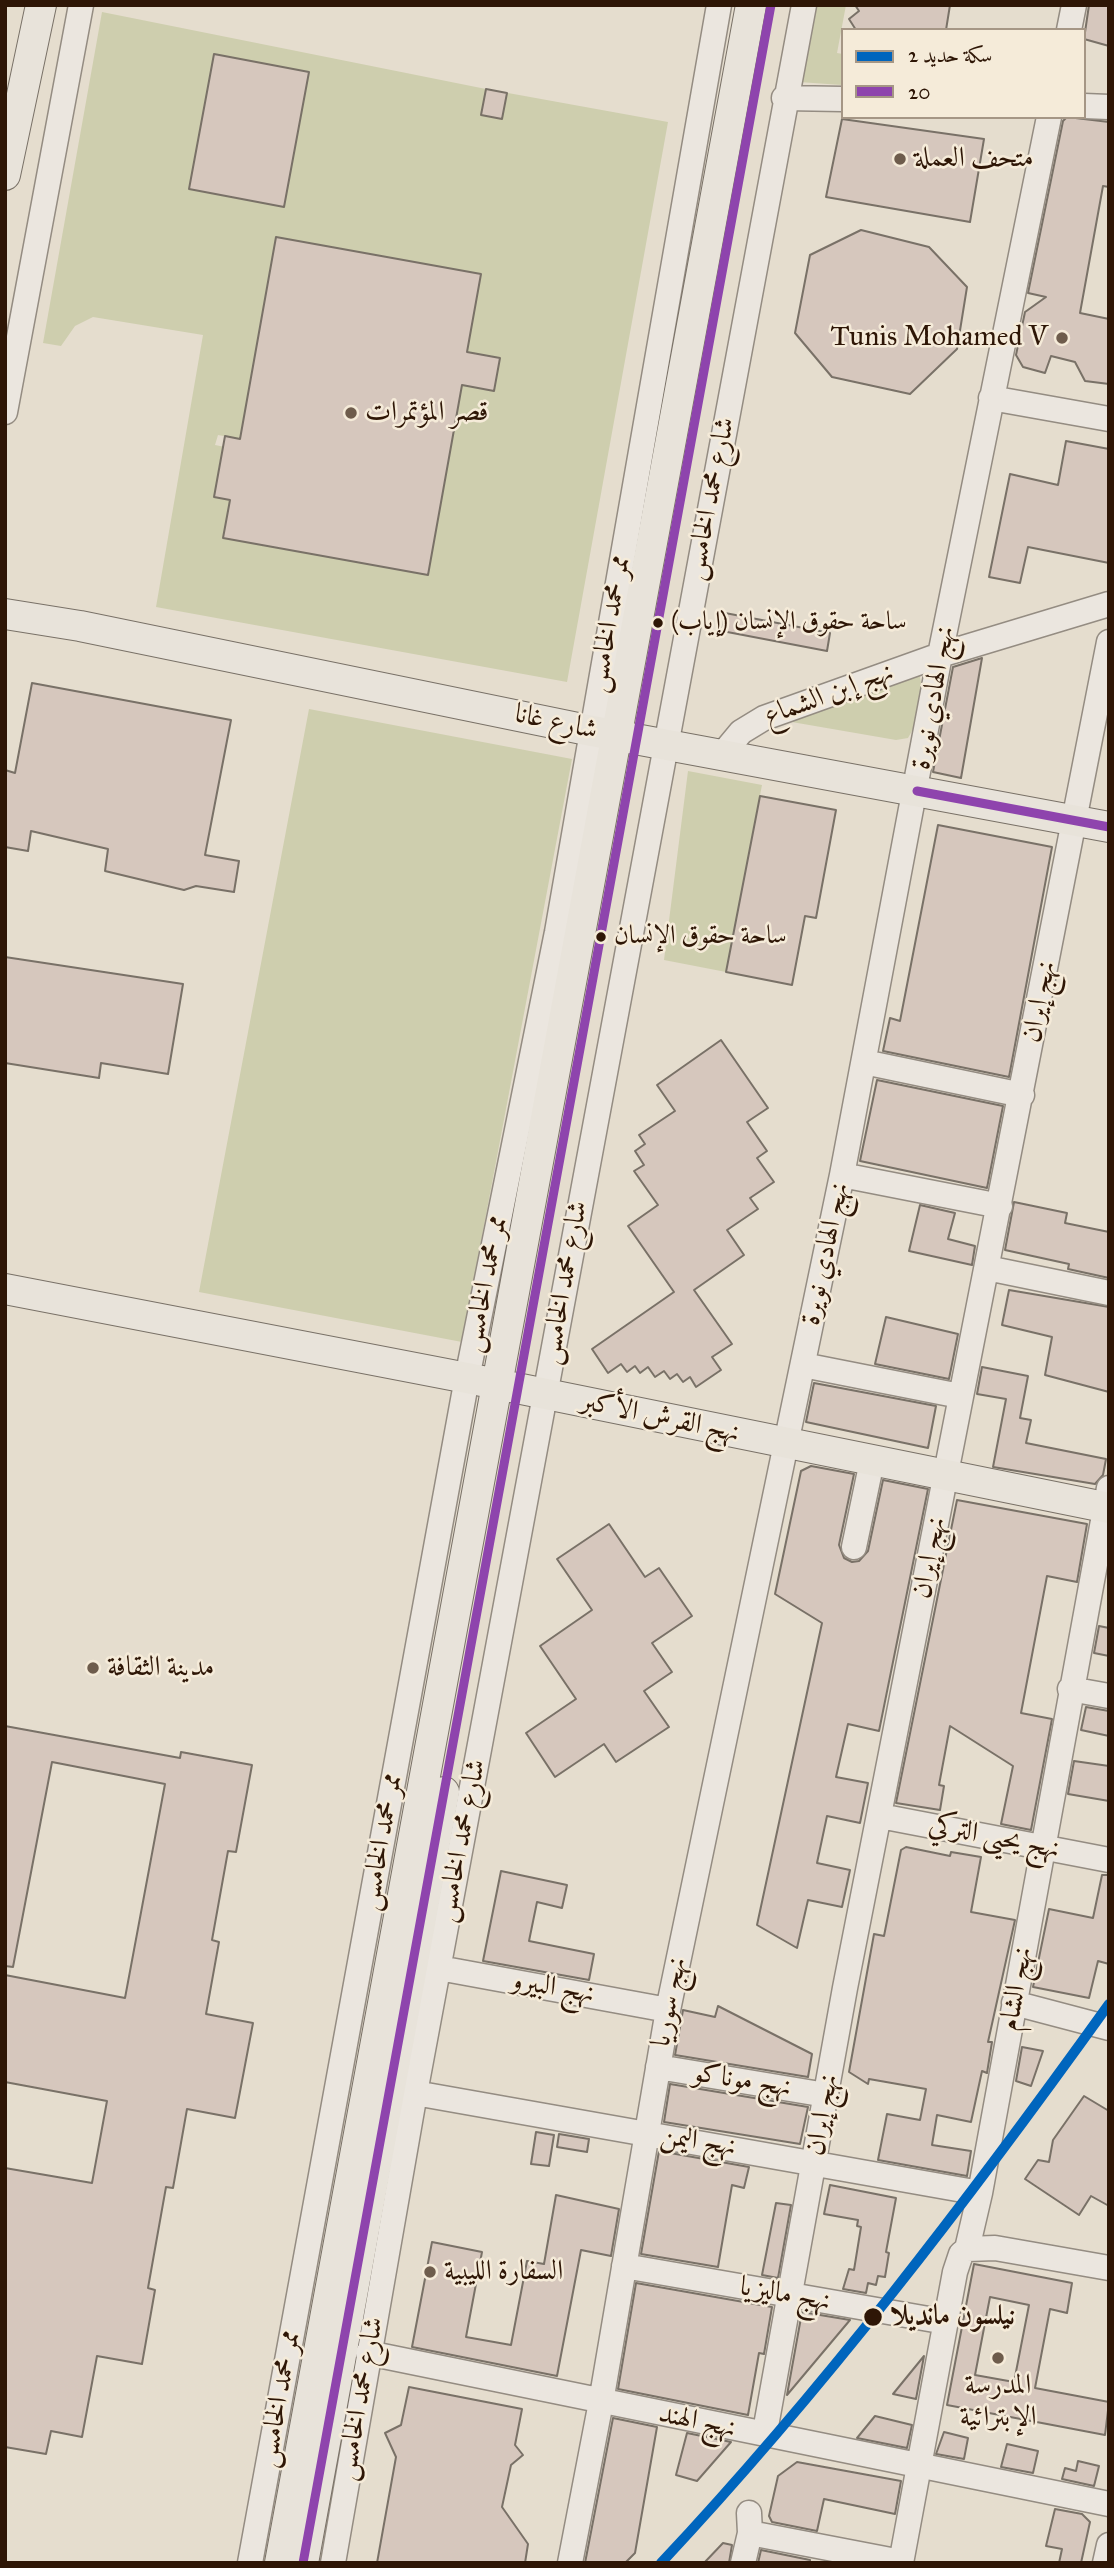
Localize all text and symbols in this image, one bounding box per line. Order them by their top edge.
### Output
legend [841,28,1086,119]
text: سكة حديد 2 [908,42,992,68]
text: 20 [908,79,931,105]
place label: متحف العملة [914,142,1034,176]
marker: متحف العملة [892,151,908,167]
place label: Tunis Mohamed V [831,321,1048,355]
marker: Tunis Mohamed V [1054,330,1070,346]
place label: قصر المؤتمرات [365,396,489,430]
marker: قصر المؤتمرات [343,405,359,421]
street label: شارع محمد الخامس [679,415,743,583]
street label: ممر محمد الخامس [581,553,639,695]
place label: ساحة حقوق الإنسان (إياب) [671,607,907,639]
marker: ساحة حقوق الإنسان (إياب) [651,616,665,630]
street label: نهج الهادي نويرة [905,624,963,772]
street label: نهج إبن الشماع [760,656,898,734]
street label: شارع غانا [512,698,600,748]
place label: ساحة حقوق الإنسان [614,921,787,953]
marker: ساحة حقوق الإنسان [594,930,608,944]
street label: نهج إيران [1016,958,1064,1046]
street label: نهج الهادي نويرة [794,1179,858,1329]
street label: شارع محمد الخامس [534,1199,596,1367]
street label: ممر محمد الخامس [456,1212,516,1356]
street label: نهج القرش الأكبر [577,1385,743,1451]
street label: نهج إيران [906,1514,954,1602]
place label: مدينة الثقافة [107,1651,214,1685]
marker: مدينة الثقافة [85,1660,101,1676]
street label: شارع محمد الخامس [430,1757,494,1925]
street label: ممر محمد الخامس [353,1771,411,1913]
street label: نهج يحيى التركي [926,1809,1062,1867]
street label: نهج الشام [993,1944,1041,2034]
street label: نهج سوريا [645,1954,695,2050]
street label: نهج البيرو [509,1964,597,2012]
street label: نهج موناكو [690,2057,794,2105]
street label: نهج إيران [799,2071,847,2159]
street label: نهج اليمن [658,2119,738,2165]
place label: السفارة الليبية [444,2255,563,2289]
marker: السفارة الليبية [422,2264,438,2280]
street label: نهج ماليزيا [737,2271,833,2319]
place label: نيلسون مانديلا [890,2300,1016,2334]
marker: نيلسون مانديلا [862,2306,884,2328]
street label: شارع محمد الخامس [330,2315,392,2483]
street label: ممر محمد الخامس [251,2328,309,2470]
marker: المدرسة الإبترائية [990,2350,1006,2366]
place label: المدرسة الإبترائية [960,2369,1036,2435]
street label: نهج الهند [655,2397,739,2447]

